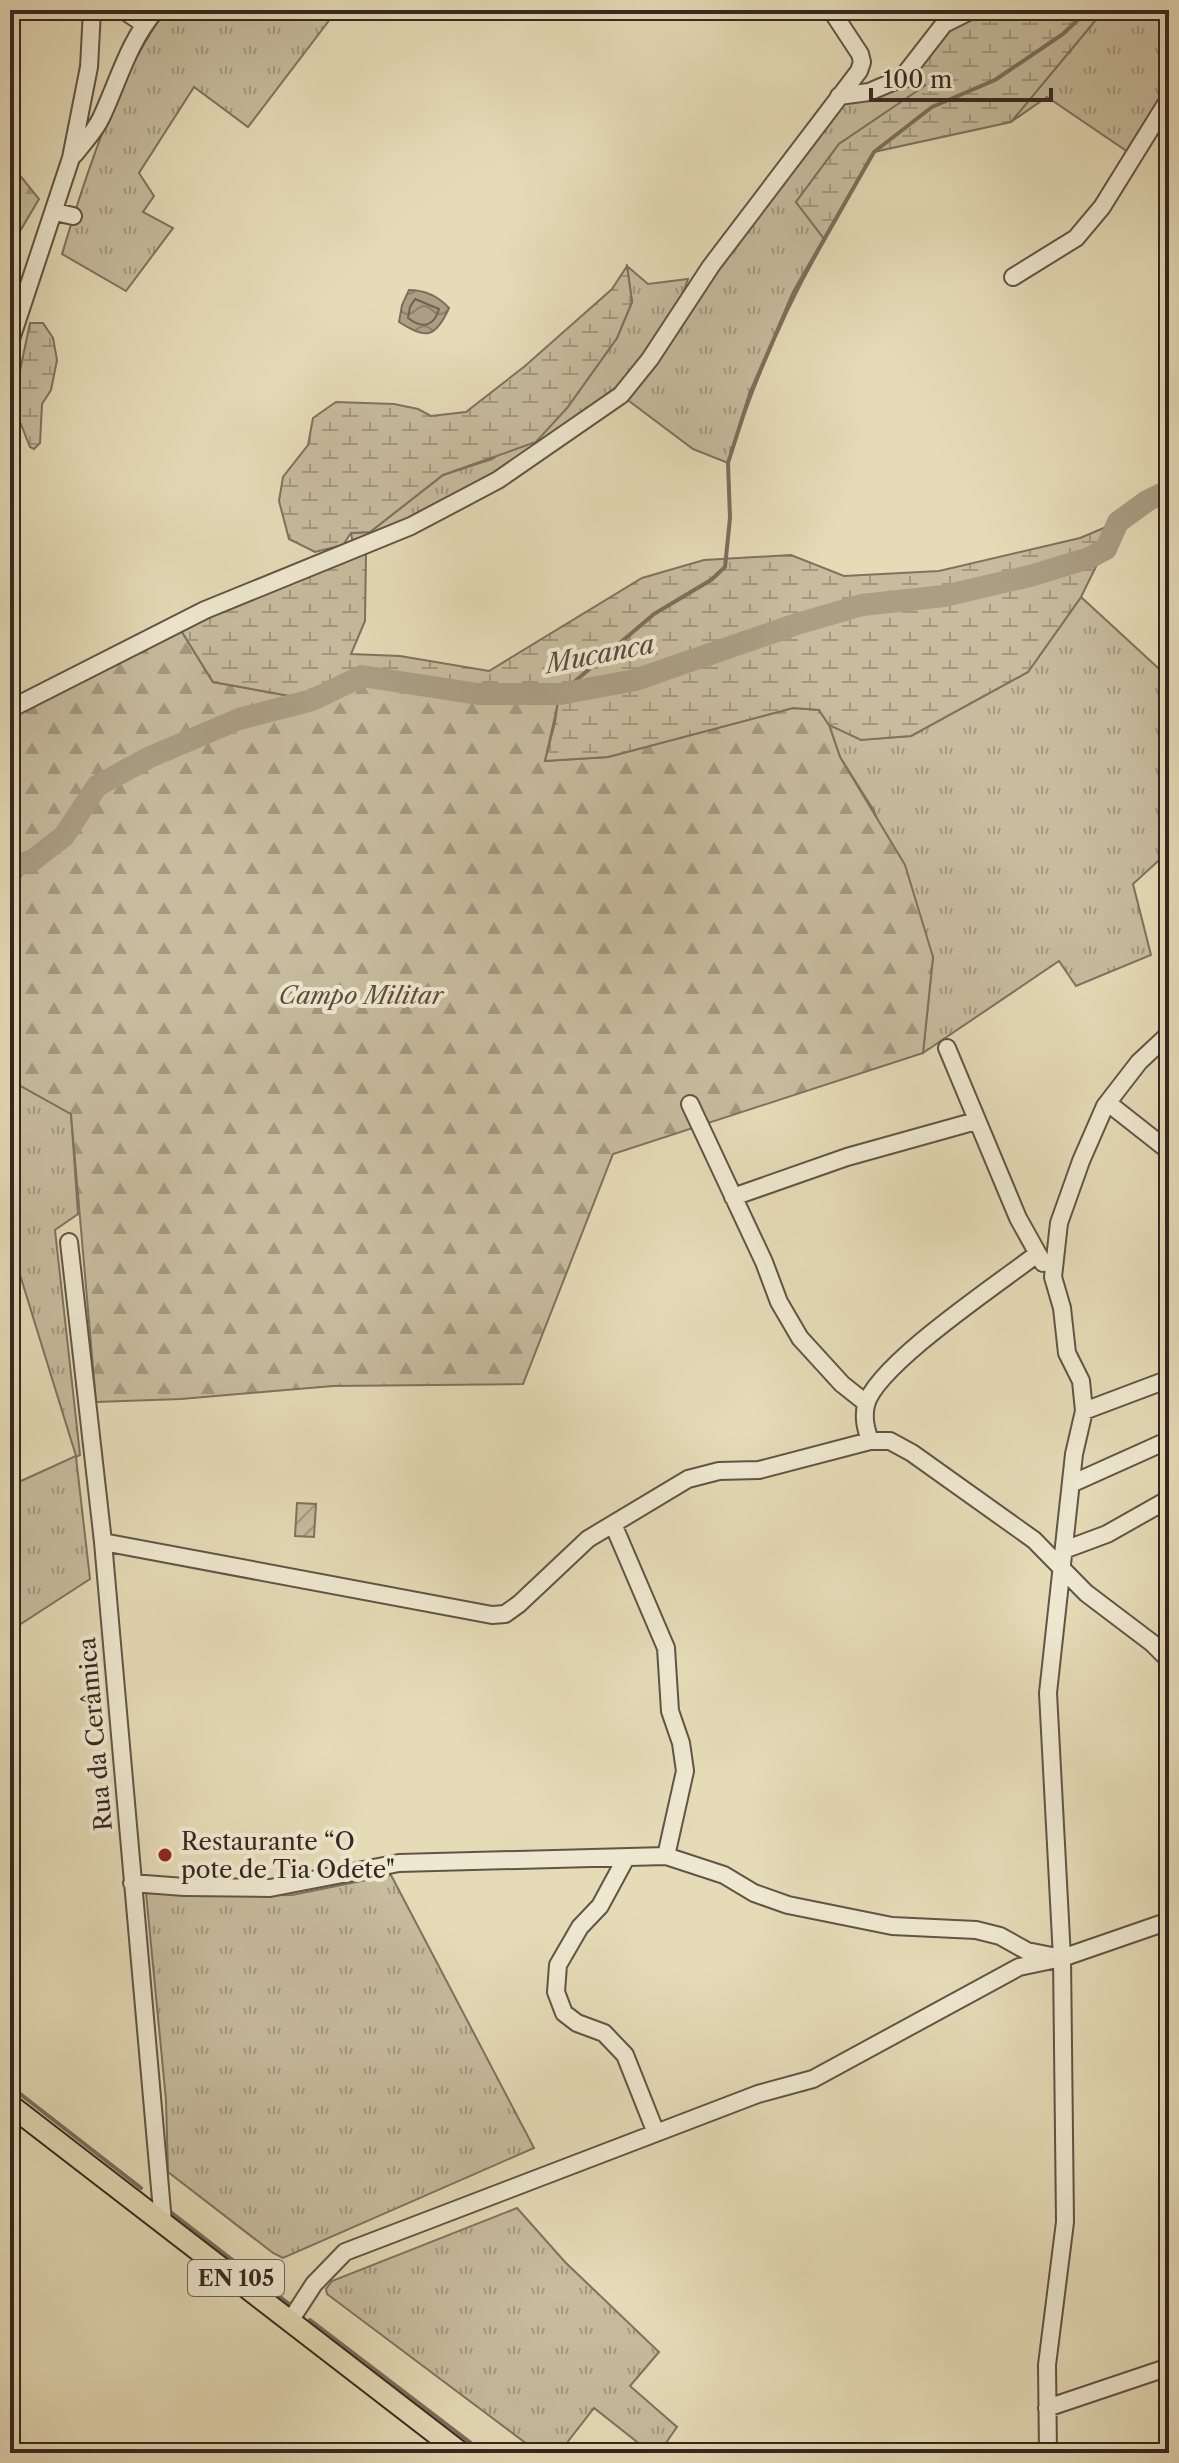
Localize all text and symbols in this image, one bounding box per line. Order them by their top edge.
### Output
scale bar [871,52,1051,102]
text: 100 m [883,65,952,94]
water label: Mucanca [540,628,657,681]
park label: Campo Militar [279,981,445,1010]
street label: Rua da Cerâmica [72,1636,118,1832]
place label: Restaurante “O pote de Tia Odete" [181,1827,395,1884]
marker: Restaurante “O pote de Tia Odete" [156,1846,174,1864]
road number: EN 105 [188,2260,284,2296]

